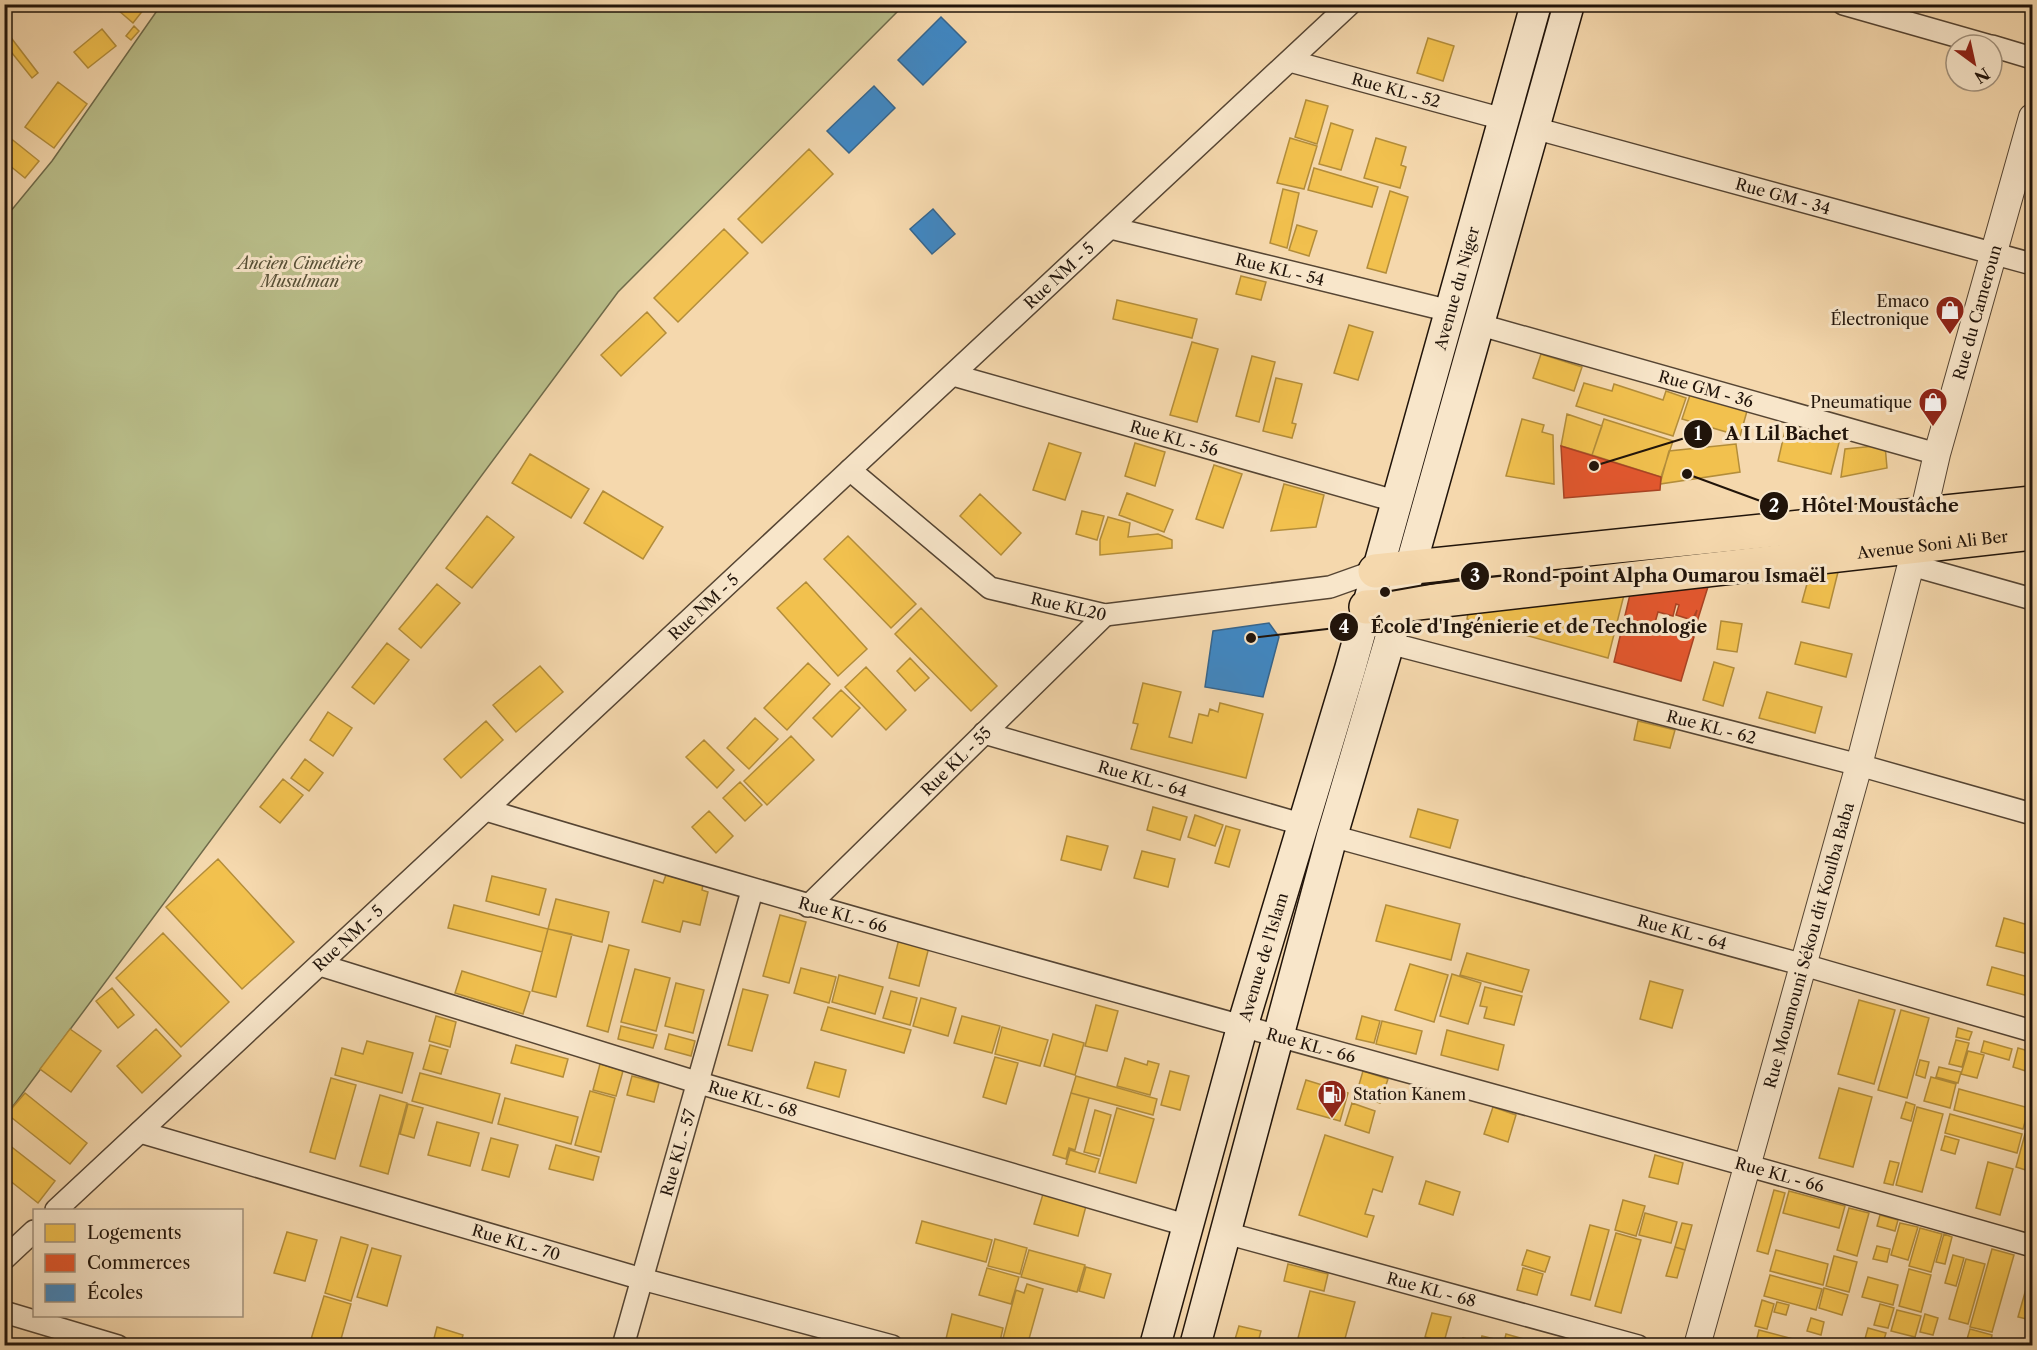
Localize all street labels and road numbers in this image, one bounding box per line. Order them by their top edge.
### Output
street label: Rue KL - 52 [1350,68,1443,112]
street label: Rue GM - 34 [1733,173,1833,218]
street label: Avenue du Niger [1429,224,1483,353]
street label: Rue NM - 5 [1020,238,1098,313]
street label: Rue du Cameroun [1948,242,2005,382]
street label: Rue KL - 54 [1233,249,1327,290]
street label: Rue GM - 36 [1656,366,1756,412]
street label: Rue KL - 56 [1128,416,1221,460]
street label: Avenue Soni Ali Ber [1855,526,2009,563]
street label: Rue NM - 5 [664,569,743,644]
street label: Rue KL20 [1029,588,1109,625]
street label: Rue KL - 62 [1664,705,1758,748]
street label: Rue KL - 55 [917,722,995,800]
street label: Rue KL - 64 [1096,756,1189,801]
street label: Rue Moumouni Sékou dit Koulba Baba [1759,800,1858,1091]
street label: Avenue de l'Islam [1234,890,1292,1025]
street label: Rue KL - 66 [796,892,890,937]
street label: Rue NM - 5 [309,900,387,976]
street label: Rue KL - 64 [1635,910,1729,953]
street label: Rue KL - 66 [1264,1023,1358,1067]
street label: Rue KL - 68 [706,1076,800,1121]
street label: Rue KL - 57 [656,1107,700,1199]
street label: Rue KL - 66 [1733,1152,1827,1196]
street label: Rue KL - 70 [470,1220,563,1265]
street label: Rue KL - 68 [1384,1268,1478,1311]

